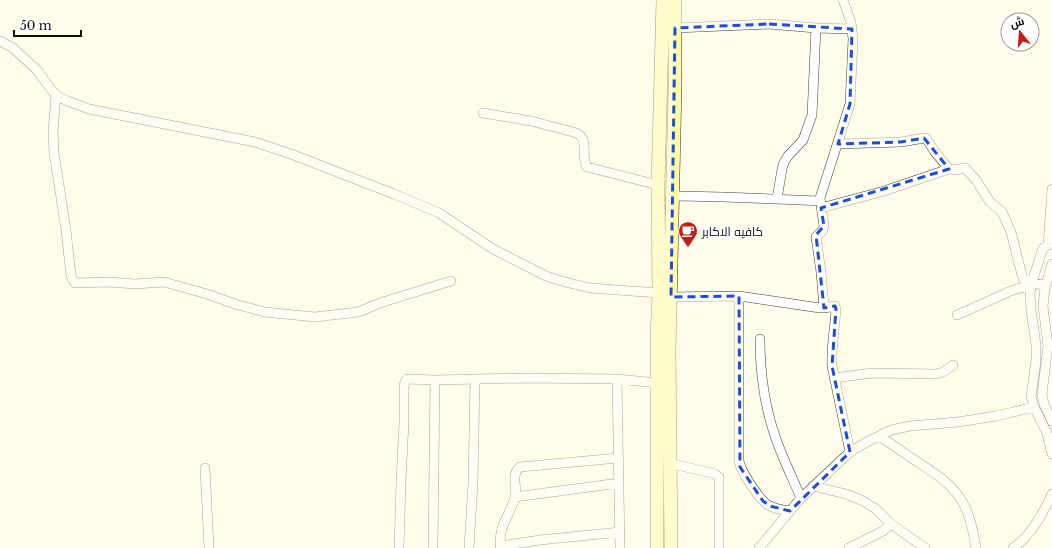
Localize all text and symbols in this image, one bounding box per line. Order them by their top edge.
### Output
scale bar [14,12,81,38]
north arrow [1000,12,1040,52]
text: ش [1008,14,1026,31]
text: 50 m [20,18,52,33]
cafe icon: كافيه الاكابر [677,220,699,248]
place label: كافيه الاكابر [701,224,763,239]

